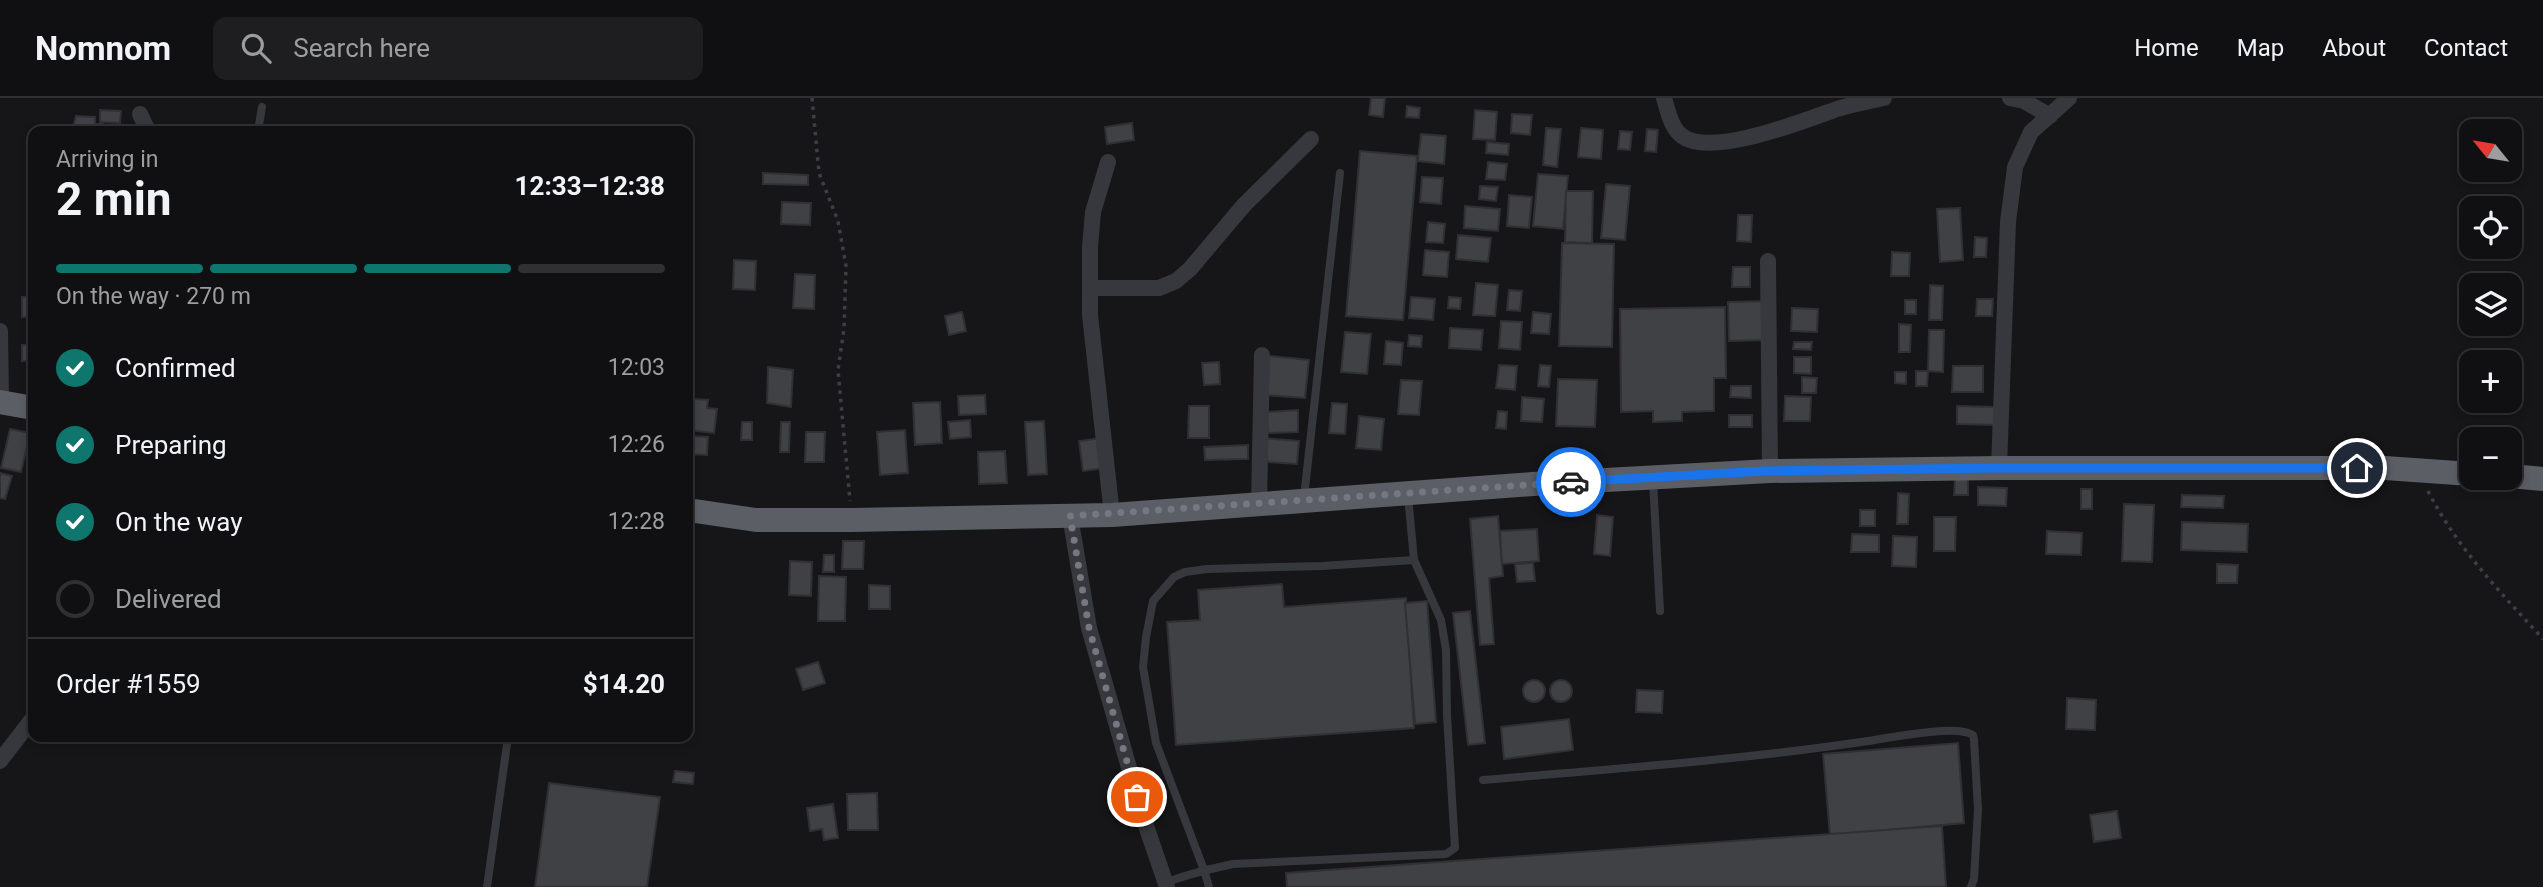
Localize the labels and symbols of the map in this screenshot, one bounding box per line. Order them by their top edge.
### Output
north arrow [2459,119,2522,182]
pin [2327,438,2387,498]
courier [1536,447,1606,517]
pin [1107,767,1167,827]

